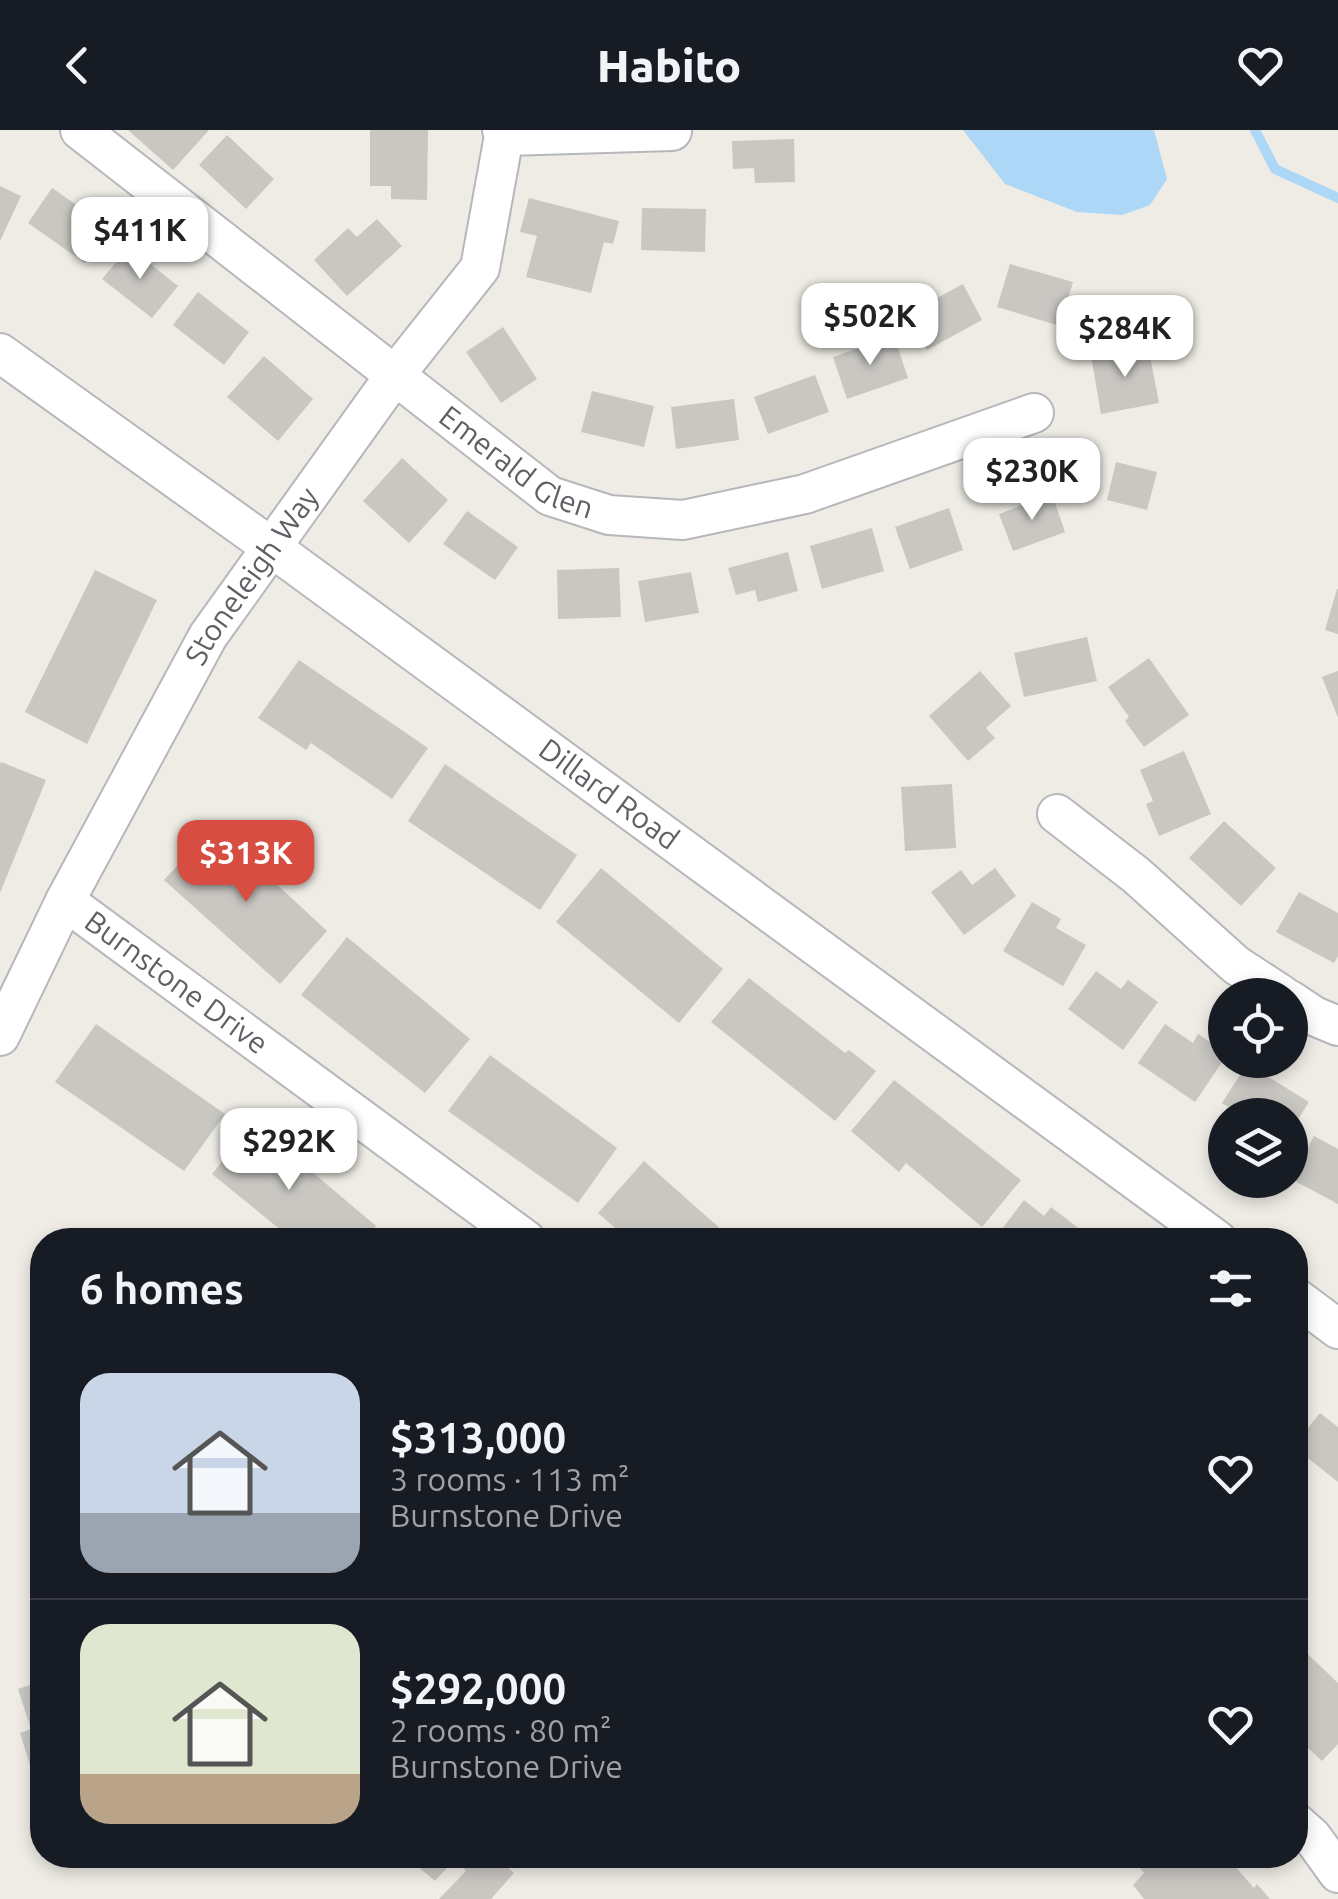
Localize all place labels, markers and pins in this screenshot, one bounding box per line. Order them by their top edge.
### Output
pin: $411K [70,197,210,282]
pin: $502K [800,283,940,368]
pin: $284K [1055,295,1195,380]
pin: $230K [962,438,1102,523]
pin: $313K [176,820,316,905]
pin: $292K [219,1108,359,1193]

